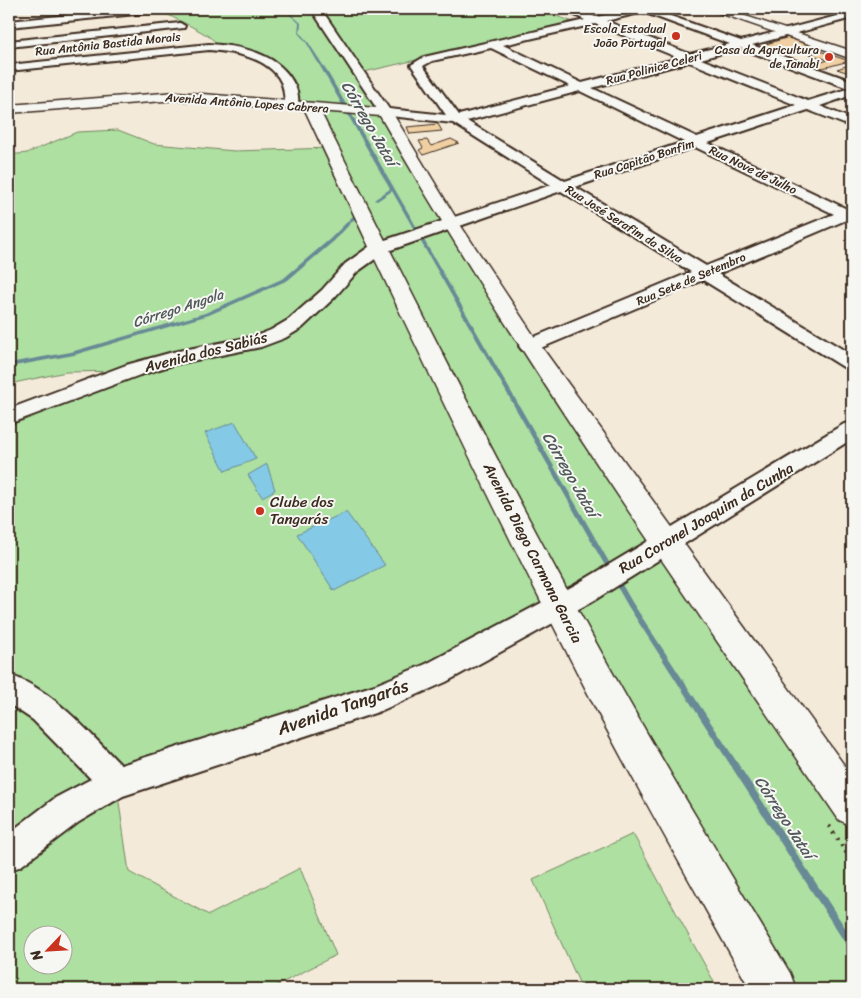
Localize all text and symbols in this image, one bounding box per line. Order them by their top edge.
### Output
place label: Escola Estadual João Portugal [584,18,667,54]
street label: Rua Antônia Bastida Morais [34,25,182,63]
marker: Escola Estadual João Portugal [670,30,682,42]
place label: Casa da Agricultura de Tanabi [715,39,820,75]
street label: Rua Polinice Celeri [603,44,705,91]
marker: Casa da Agricultura de Tanabi [823,51,835,63]
water label: Córrego Jataí [333,75,408,176]
street label: Avenida Antônio Lopes Cabrera [164,86,329,120]
street label: Rua Capitão Bonfim [591,132,697,186]
street label: Rua Nove de Julho [705,139,801,201]
street label: Rua José Serafim da Silva [561,179,688,270]
street label: Rua Sete de Setembro [633,246,749,312]
water label: Córrego Angola [130,282,228,335]
street label: Avenida dos Sabiás [141,324,270,380]
water label: Córrego Jataí [534,426,609,527]
street label: Rua Coronel Joaquim da Cunha [613,455,799,581]
street label: Avenida Diego Carmona Garcia [476,457,590,648]
place label: Clube dos Tangarás [270,489,334,532]
marker: Clube dos Tangarás [254,505,266,517]
street label: Avenida Tangarás [272,669,414,745]
water label: Córrego Jataí [747,770,825,869]
north arrow [22,926,72,976]
text: N [23,945,50,966]

